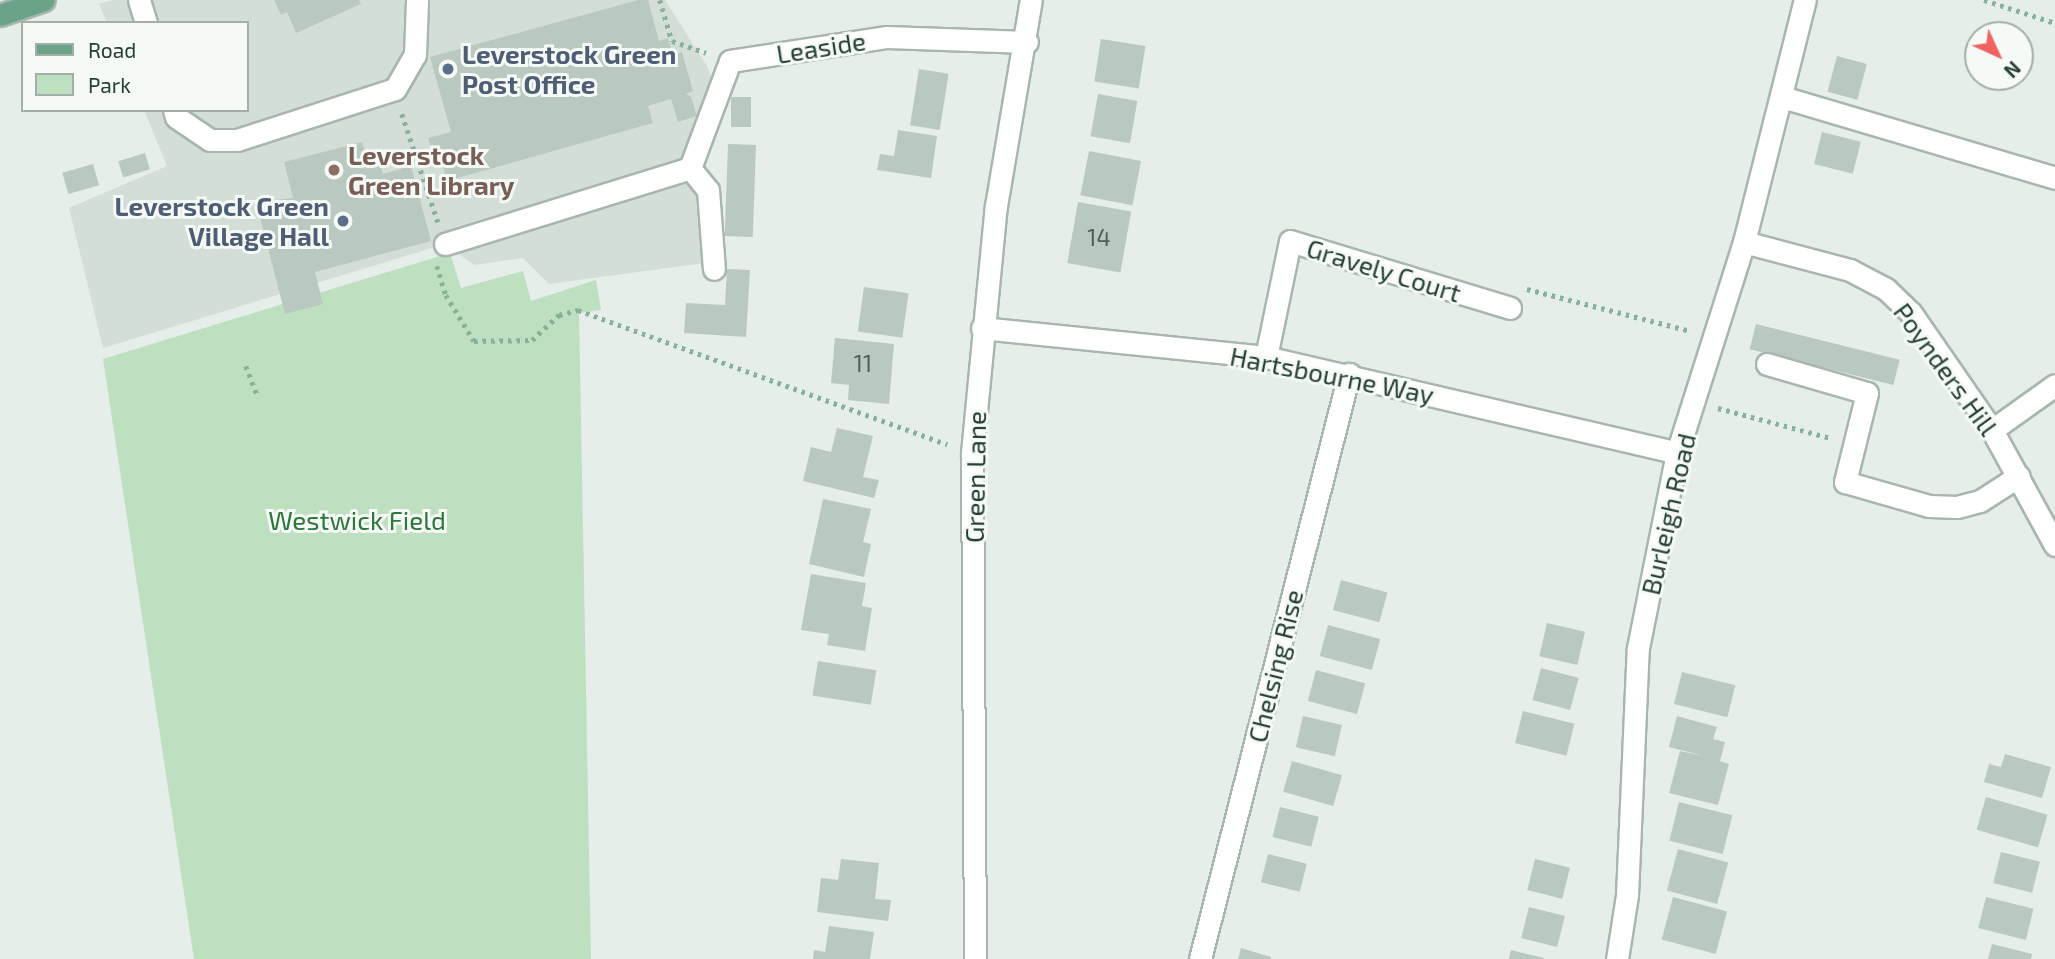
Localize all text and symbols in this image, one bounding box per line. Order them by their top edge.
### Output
legend [21,21,248,112]
north arrow [1964,21,2034,91]
street label: Leaside [774,25,868,69]
text: Road [88,37,136,62]
place label: Leverstock Green Post Office [462,38,677,100]
text: N [2000,57,2026,83]
marker: Leverstock Green Post Office [440,61,456,77]
text: Park [88,72,131,97]
place label: Leverstock Green Library [348,139,515,200]
marker: Leverstock Green Library [326,162,342,178]
place label: Leverstock Green Village Hall [114,190,329,252]
marker: Leverstock Green Village Hall [335,213,351,229]
house number: 14 [1087,223,1111,251]
street label: Gravely Court [1303,232,1465,308]
street label: Poynders Hill [1887,297,2005,441]
street label: Hartsbourne Way [1227,340,1437,410]
house number: 11 [854,349,872,377]
street label: Green Lane [958,411,992,543]
street label: Burleigh Road [1634,430,1702,598]
park label: Westwick Field [268,504,446,536]
street label: Chelsing Rise [1241,586,1309,746]

